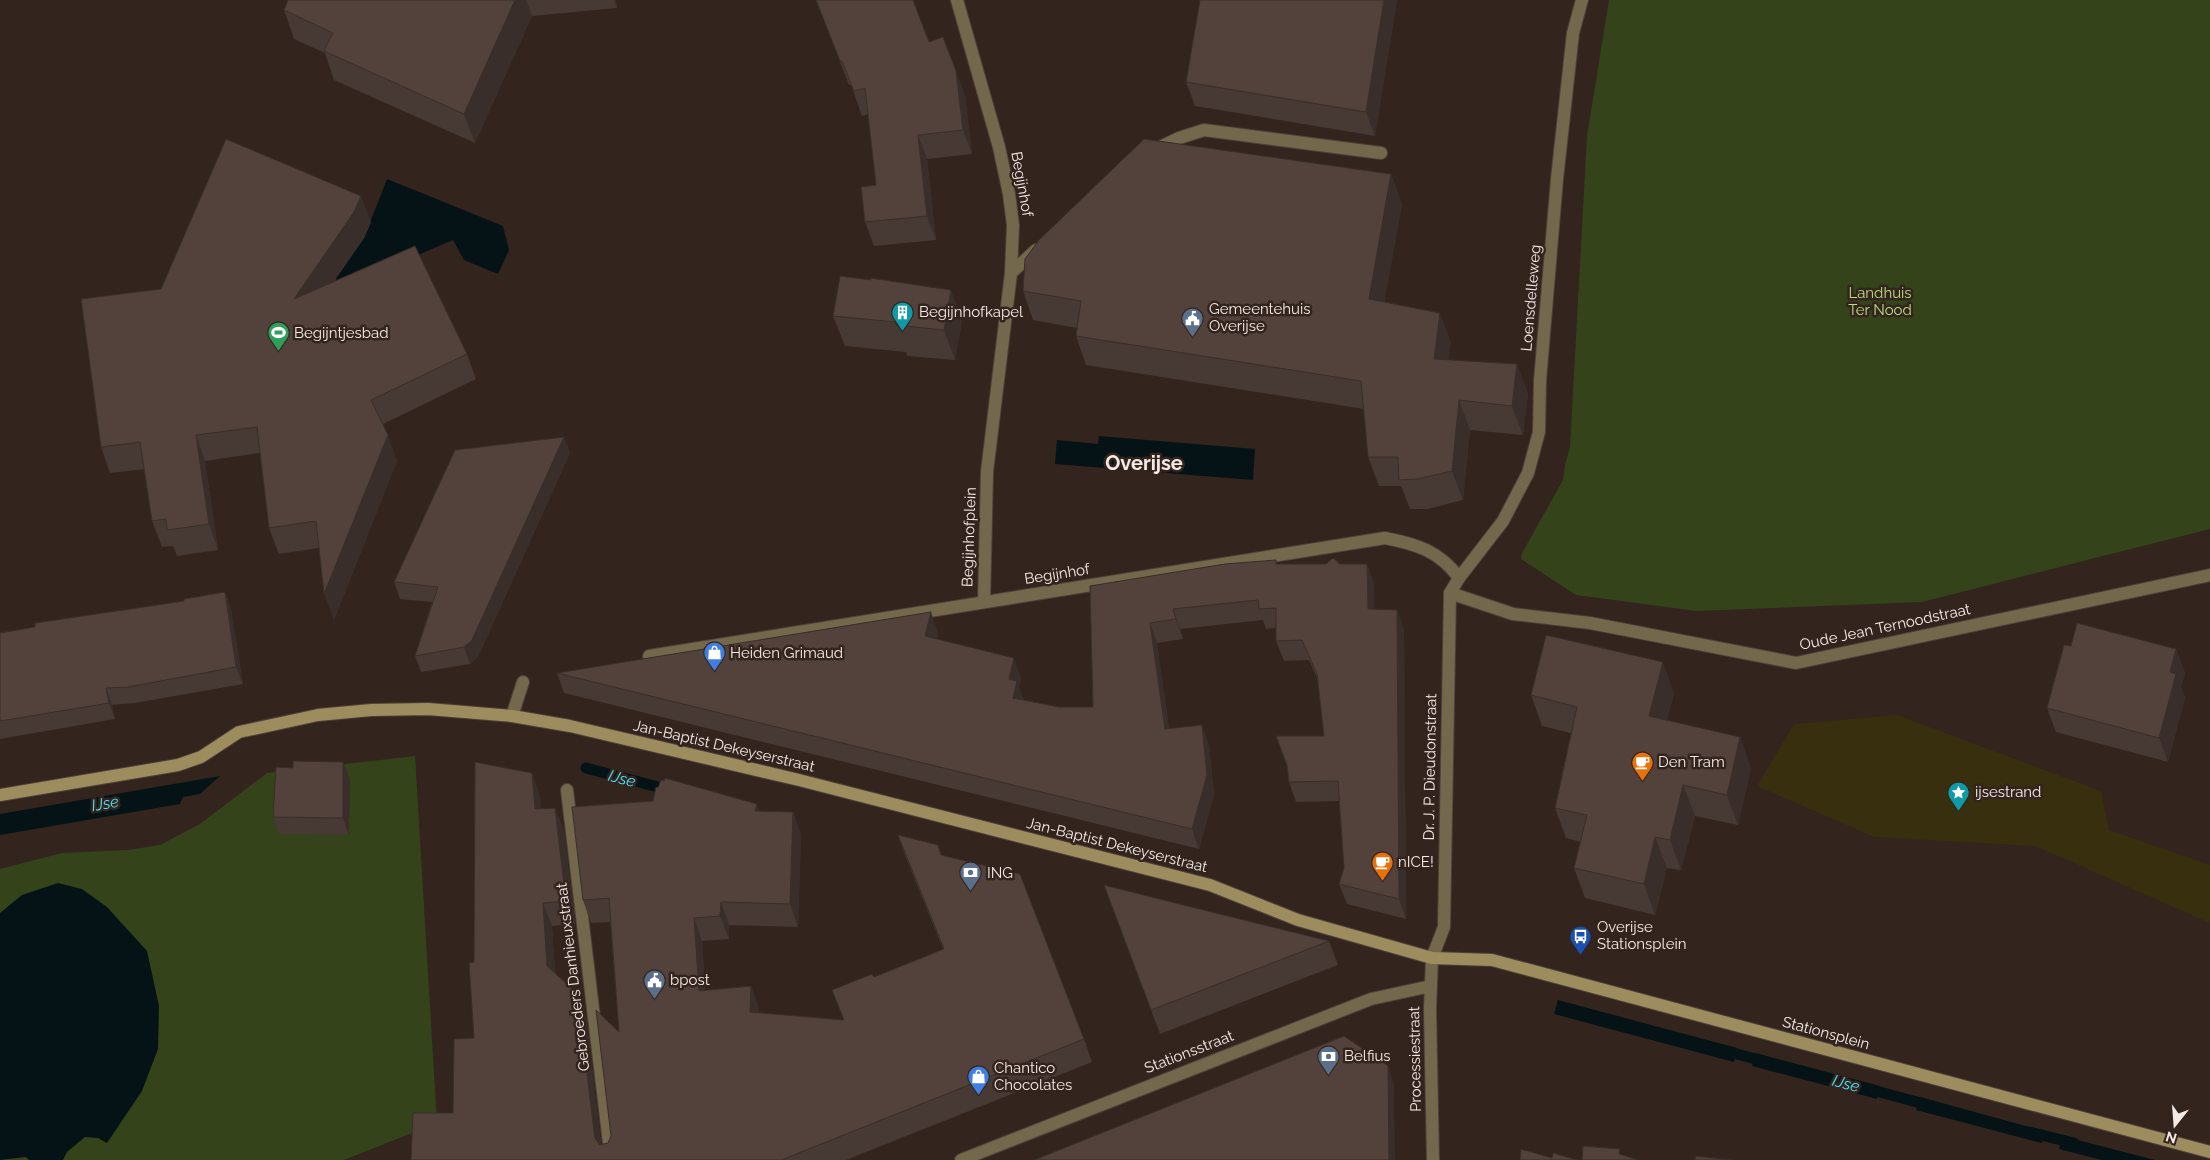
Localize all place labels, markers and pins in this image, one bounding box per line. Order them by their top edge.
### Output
building icon: Begijnhofkapel [891,300,915,331]
place label: Gemeentehuis Overijse [1209,300,1310,335]
place label: Begijnhofkapel [919,303,1024,321]
public building icon: Gemeentehuis Overijse [1181,306,1205,337]
sports icon: Begijntjesbad [266,321,290,352]
place label: Begijntjesbad [294,324,389,342]
shop icon: Heiden Grimaud [702,641,726,672]
place label: Heiden Grimaud [730,644,843,662]
cafe icon: Den Tram [1630,750,1654,781]
place label: Den Tram [1658,753,1725,771]
place icon: ijsestrand [1947,780,1971,811]
place label: ijsestrand [1975,783,2041,801]
cafe icon: nICE! [1370,850,1394,881]
place label: nICE! [1398,853,1434,871]
bank icon: ING [959,861,983,892]
place label: ING [987,864,1013,882]
place label: Overijse Stationsplein [1597,918,1686,953]
bus stop icon: Overijse Stationsplein [1569,924,1593,955]
public building icon: bpost [642,968,666,999]
place label: bpost [670,971,710,989]
bank icon: Belfius [1316,1044,1340,1075]
place label: Belfius [1344,1047,1391,1065]
place label: Chantico Chocolates [994,1059,1072,1094]
shop icon: Chantico Chocolates [966,1065,990,1096]

